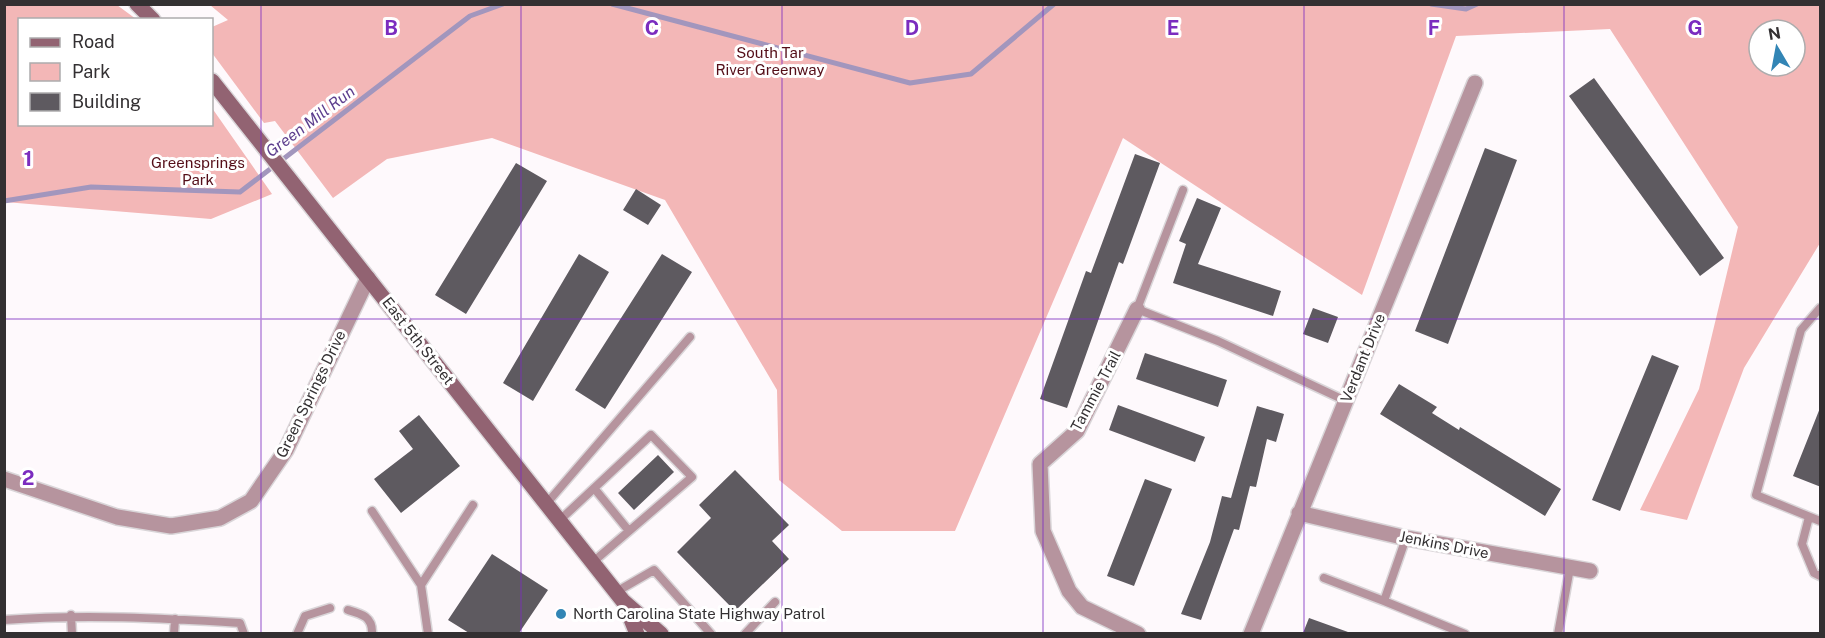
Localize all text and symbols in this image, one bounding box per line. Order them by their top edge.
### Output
text: B [384,16,398,40]
text: C [645,16,659,40]
text: D [905,16,919,40]
text: E [1167,16,1179,40]
text: F [1428,16,1440,40]
text: G [1687,16,1703,40]
legend [18,18,213,126]
north arrow [1747,18,1807,78]
text: N [1767,23,1782,44]
text: Road [72,31,115,52]
park label: South Tar River Greenway [716,44,824,78]
text: Park [72,61,110,82]
water label: Green Mill Run [262,82,359,161]
text: Building [72,91,141,112]
text: 1 [24,147,32,171]
park label: Greensprings Park [151,154,245,188]
street label: East 5th Street [379,294,458,388]
street label: Verdant Drive [1337,311,1388,405]
street label: Green Springs Drive [272,327,349,460]
street label: Tammie Trail [1067,348,1124,434]
text: 2 [22,466,34,490]
street label: Jenkins Drive [1398,527,1490,562]
place label: North Carolina State Highway Patrol [573,605,825,622]
marker: North Carolina State Highway Patrol [554,607,568,621]

